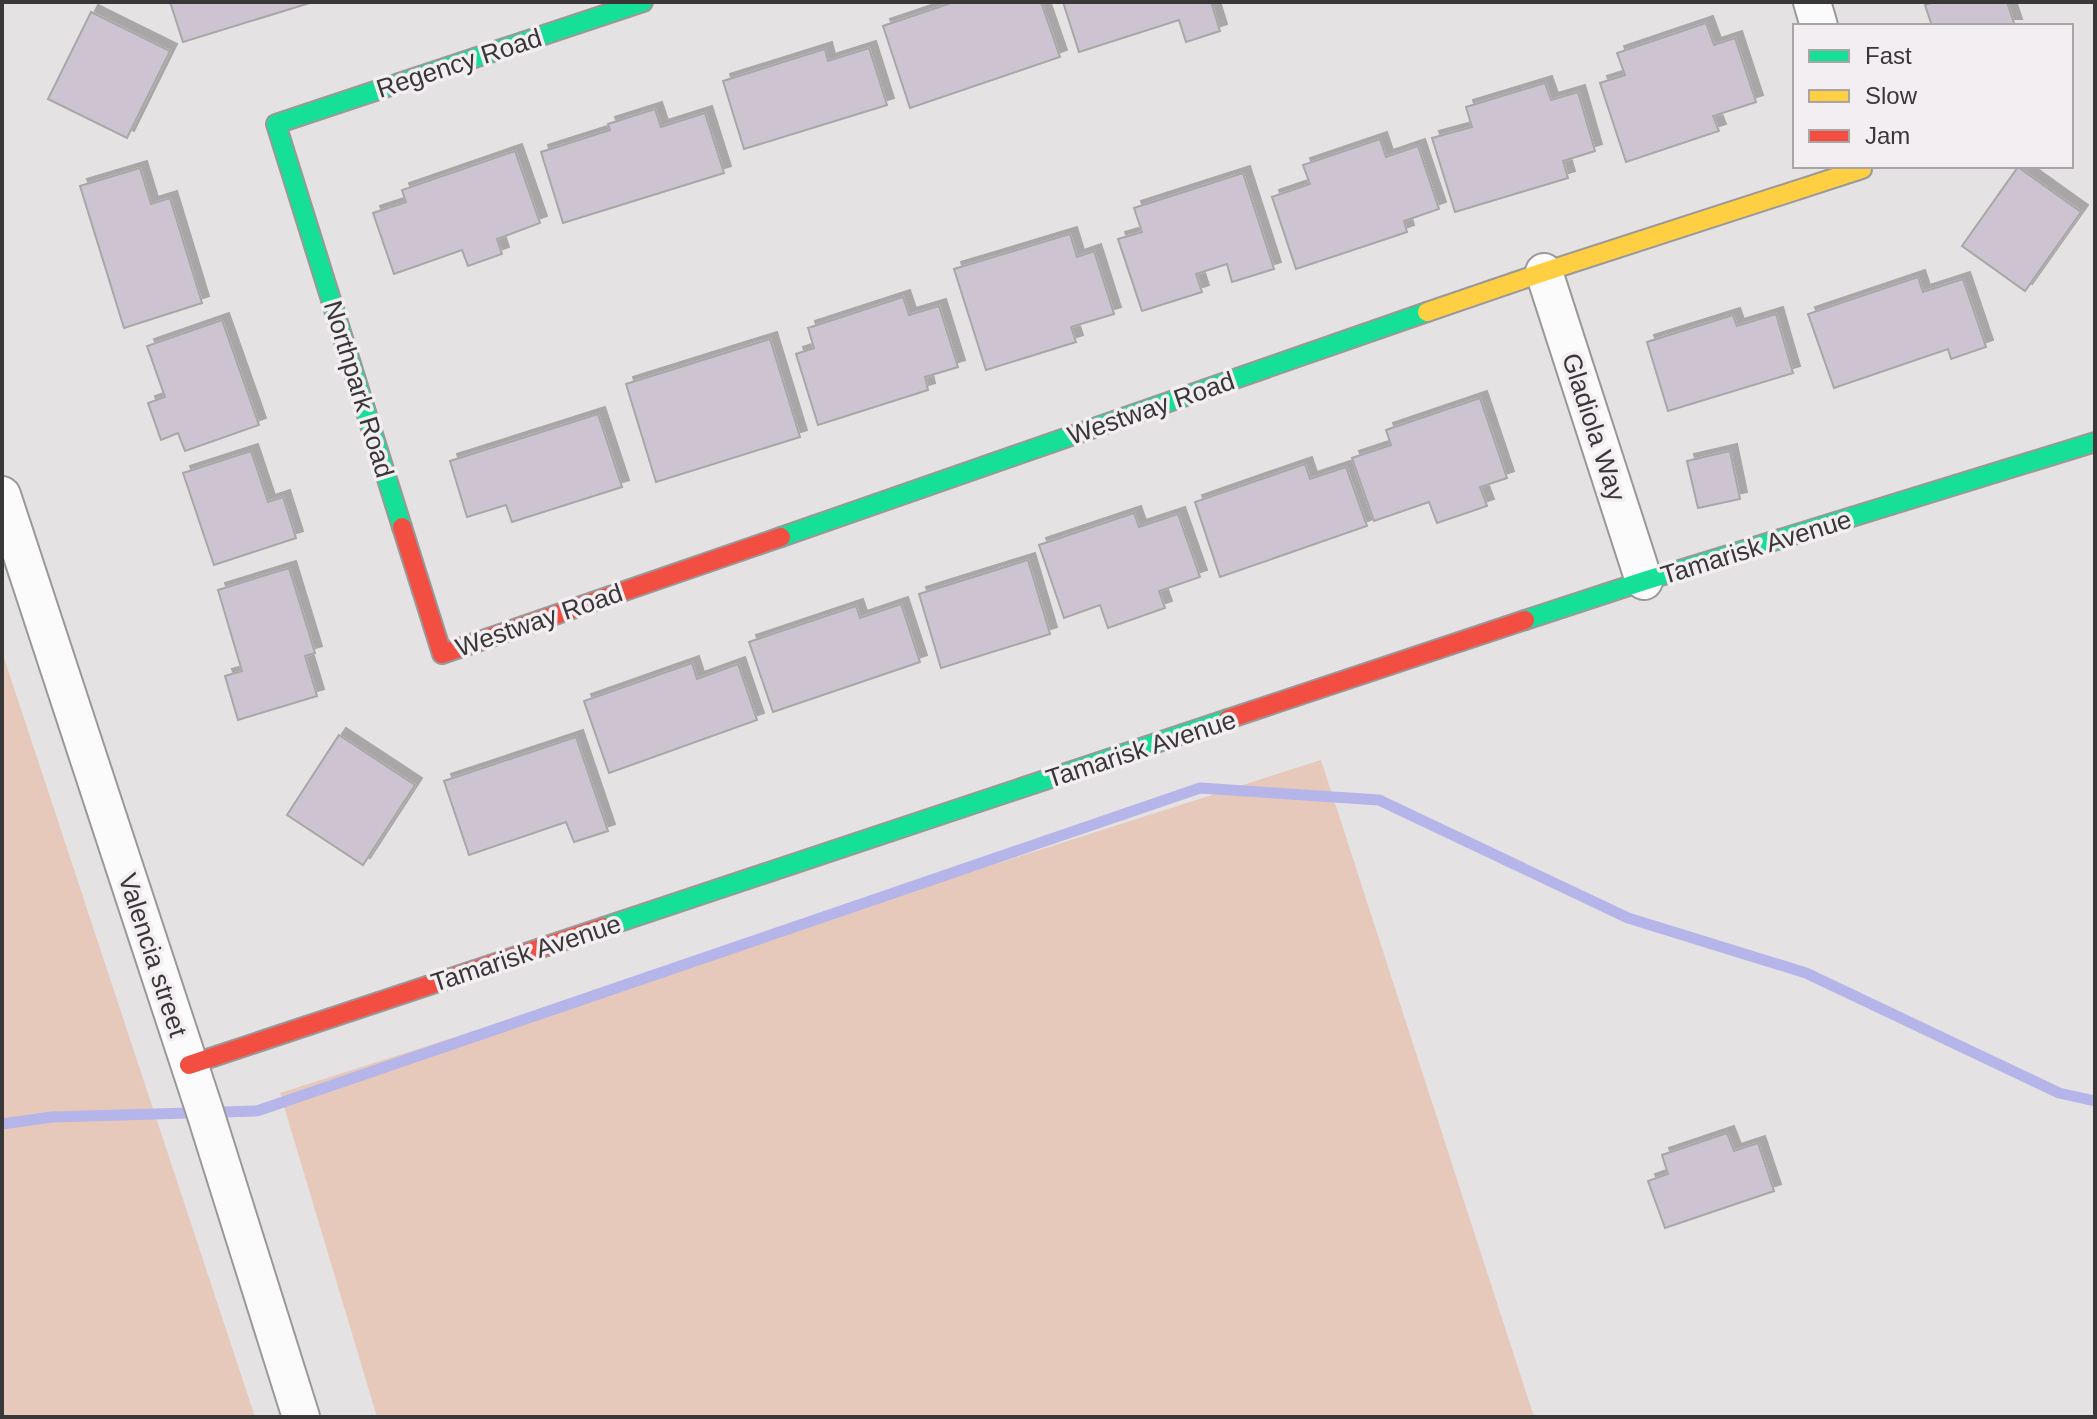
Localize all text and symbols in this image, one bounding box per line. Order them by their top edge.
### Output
street label: Regency Road [373,22,545,104]
legend [1793,24,2073,168]
text: Fast [1865,42,1912,69]
text: Slow [1865,82,1918,109]
text: Jam [1865,122,1910,149]
street label: Northpark Road [318,297,400,481]
street label: Gladiola Way [1556,349,1632,505]
street label: Westway Road [1064,365,1238,451]
street label: Tamarisk Avenue [1657,504,1855,590]
street label: Westway Road [452,577,626,663]
street label: Tamarisk Avenue [1042,704,1240,794]
street label: Valencia street [112,869,194,1041]
street label: Tamarisk Avenue [427,908,625,998]

